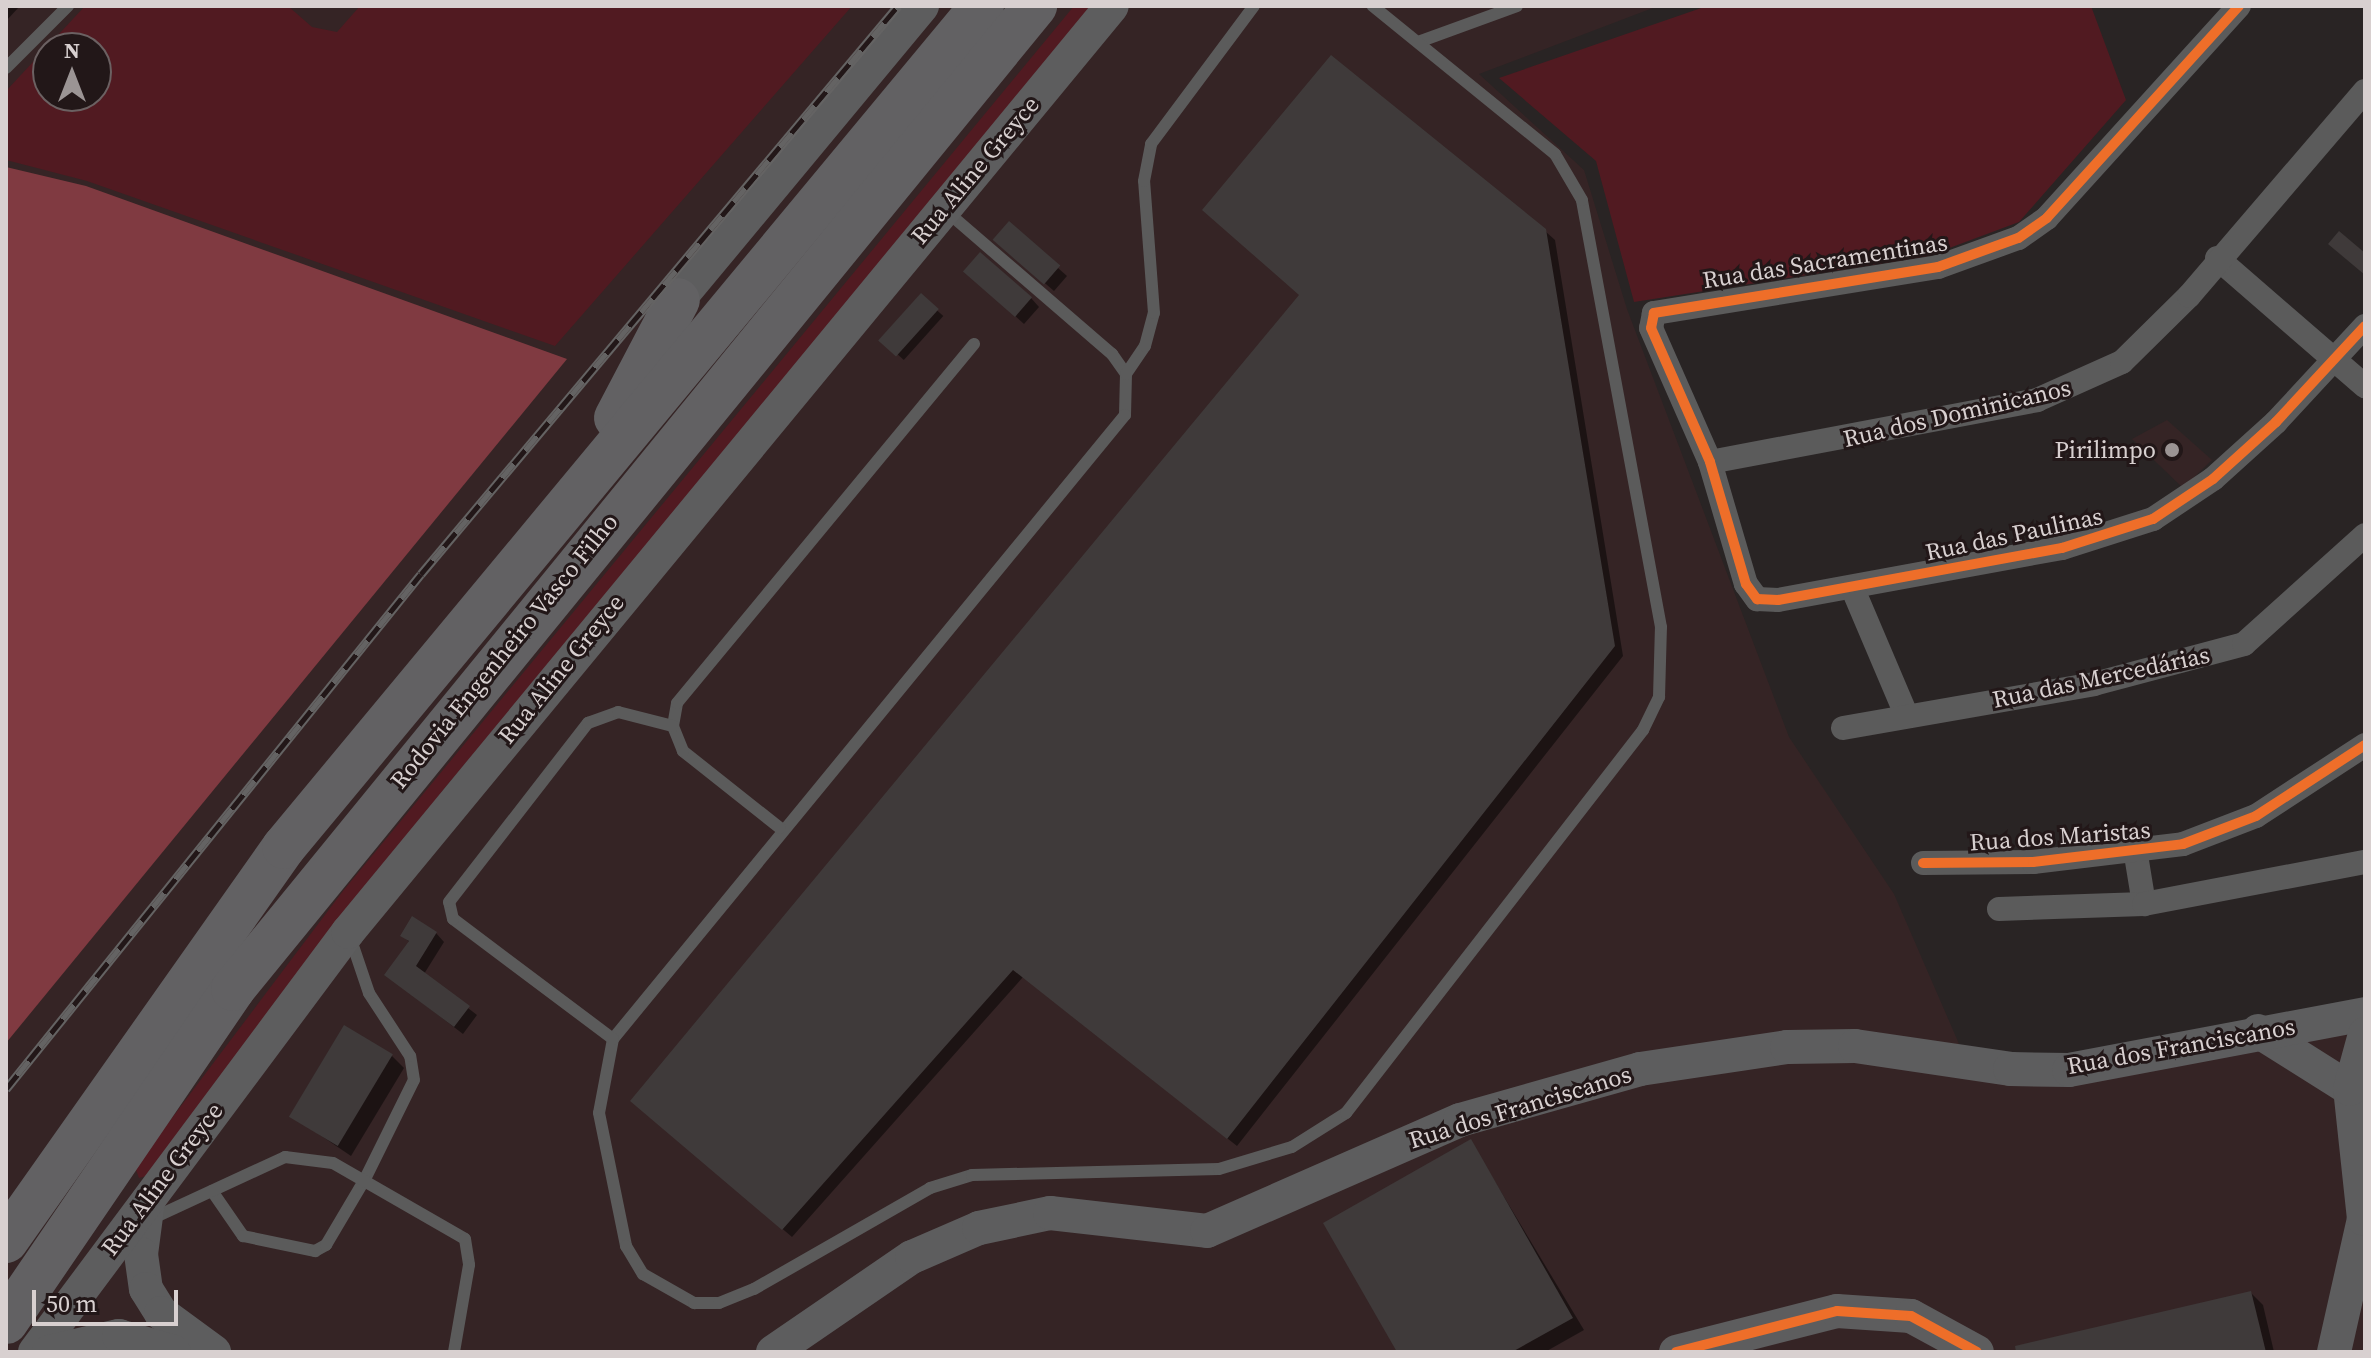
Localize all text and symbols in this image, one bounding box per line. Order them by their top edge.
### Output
north arrow [32,32,112,112]
text: N [64,35,80,65]
street label: Rua Aline Greyce [905,90,1045,250]
street label: Rua das Sacramentinas [1701,227,1949,295]
street label: Rua dos Dominicanos [1840,373,2074,453]
place label: Pirilimpo [2054,436,2156,464]
marker: Pirilimpo [2163,441,2181,459]
street label: Rua das Paulinas [1923,501,2105,567]
street label: Rodovia Engenheiro Vasco Filho [384,508,624,794]
street label: Rua Aline Greyce [492,589,630,749]
street label: Rua das Mercedárias [1990,640,2212,714]
street label: Rua dos Maristas [1969,815,2151,857]
street label: Rua dos Franciscanos [2065,1012,2297,1080]
street label: Rua dos Franciscanos [1405,1059,1635,1155]
street label: Rua Aline Greyce [95,1097,229,1261]
scale bar [36,1274,182,1324]
text: 50 m [46,1287,97,1320]

